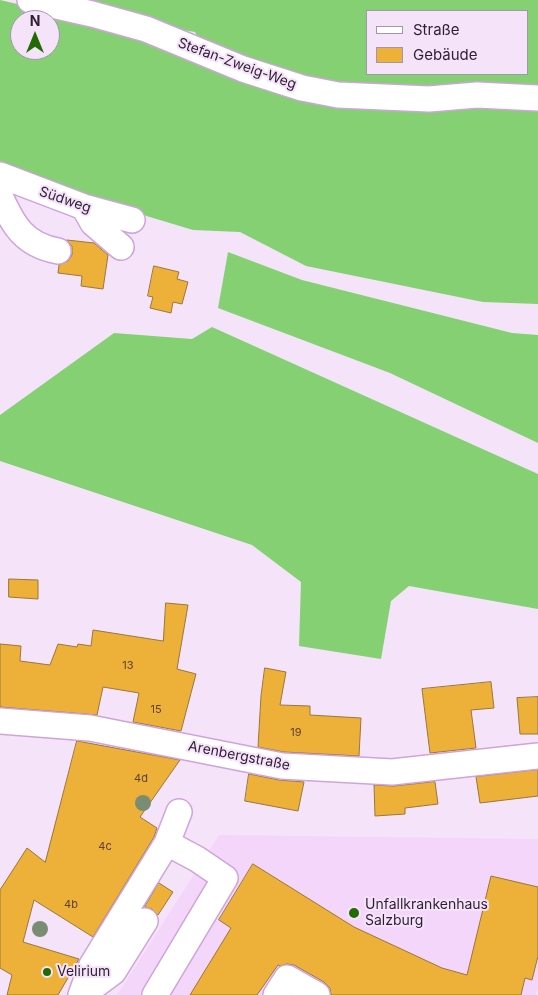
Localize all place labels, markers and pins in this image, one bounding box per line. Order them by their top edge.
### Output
place label: Unfallkrankenhaus Salzburg [365,897,488,930]
marker: Unfallkrankenhaus Salzburg [347,906,361,920]
place label: Velirium [57,964,110,980]
marker: Velirium [41,966,53,978]

